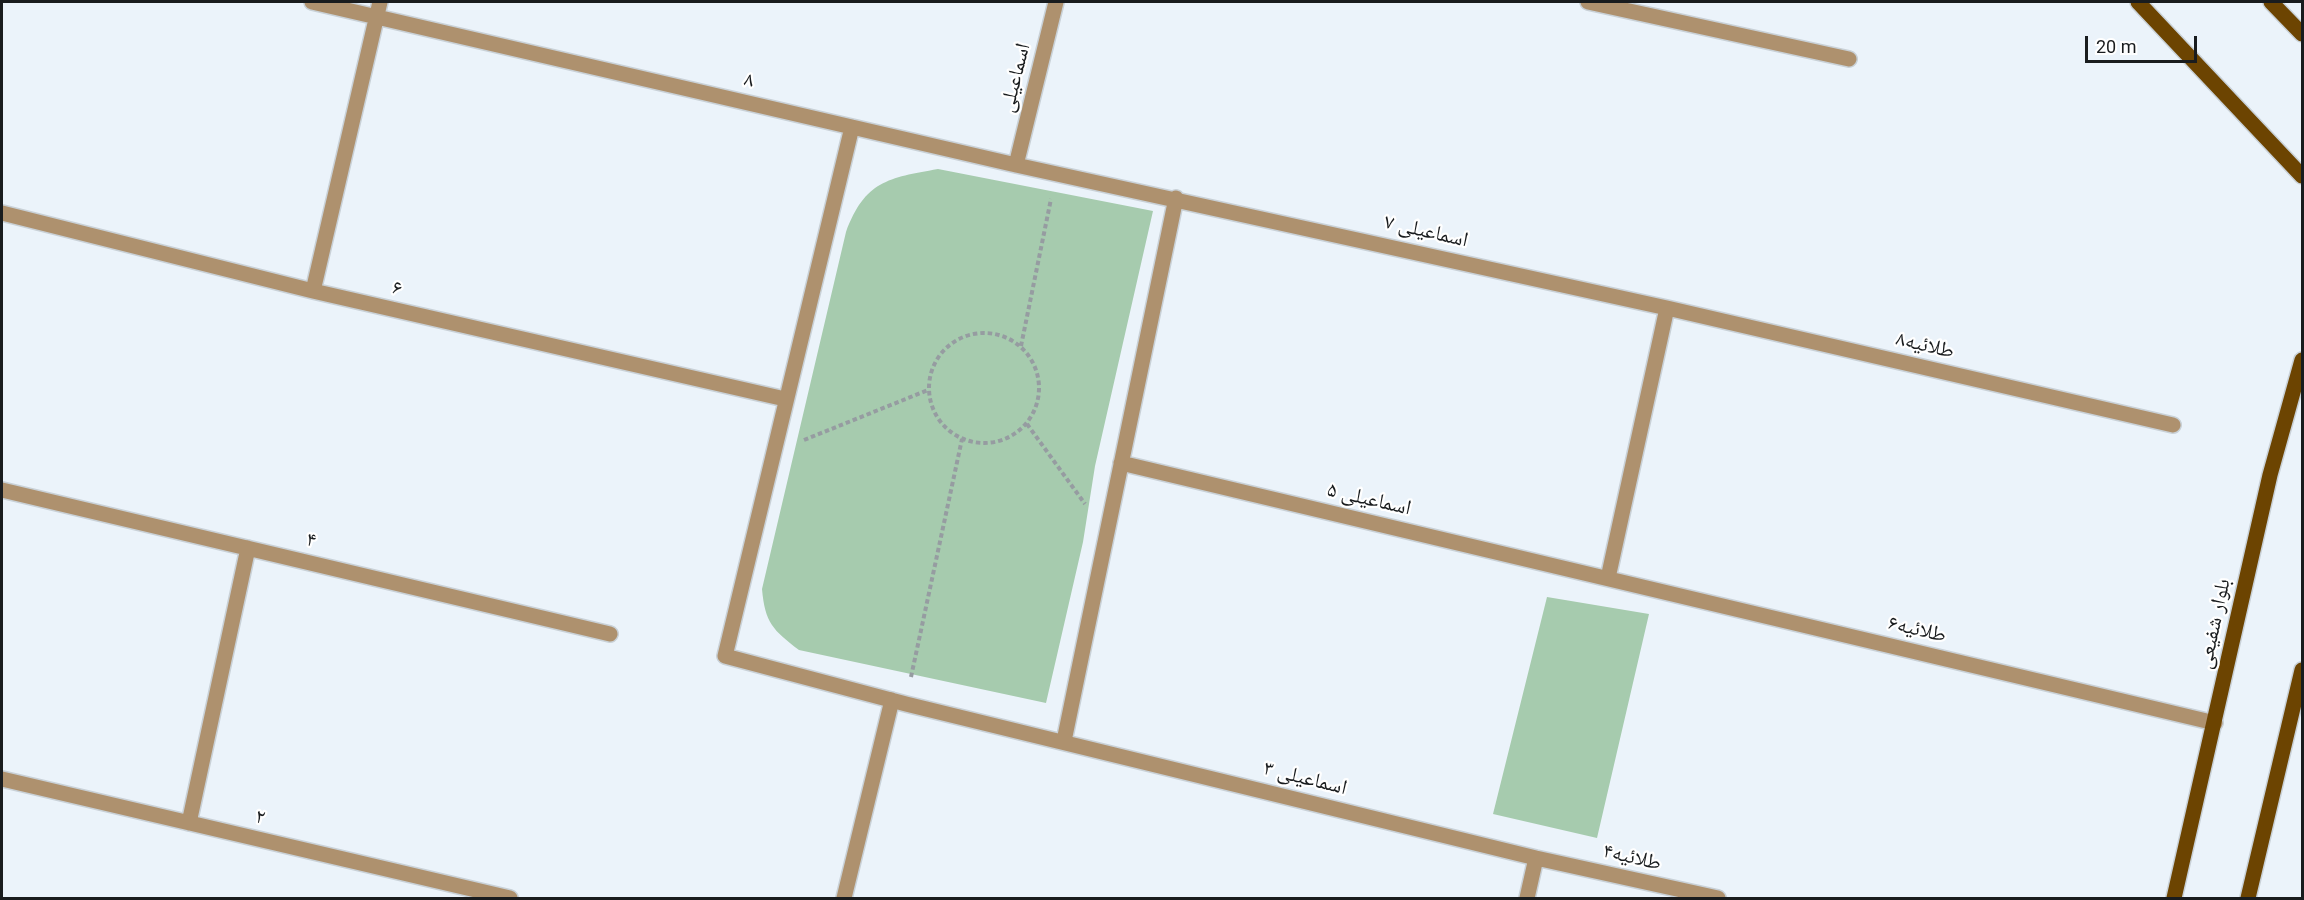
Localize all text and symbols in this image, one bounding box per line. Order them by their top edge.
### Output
scale bar [2088,24,2200,62]
text: 20 m [2096,36,2136,57]
street label: اسماعیلی [995,41,1037,115]
street label: ۸ [742,68,756,94]
street label: اسماعیلی ۷ [1382,210,1470,254]
street label: ۶ [390,276,404,302]
street label: طلائیه۸ [1893,327,1957,365]
street label: اسماعیلی ۵ [1325,478,1413,522]
street label: ۴ [304,528,318,554]
street label: بلوار شفیعی [2193,577,2237,671]
street label: طلائیه۶ [1885,611,1949,649]
street label: اسماعیلی ۳ [1261,756,1349,802]
street label: ۲ [253,805,267,831]
street label: طلائیه۴ [1600,839,1664,877]

